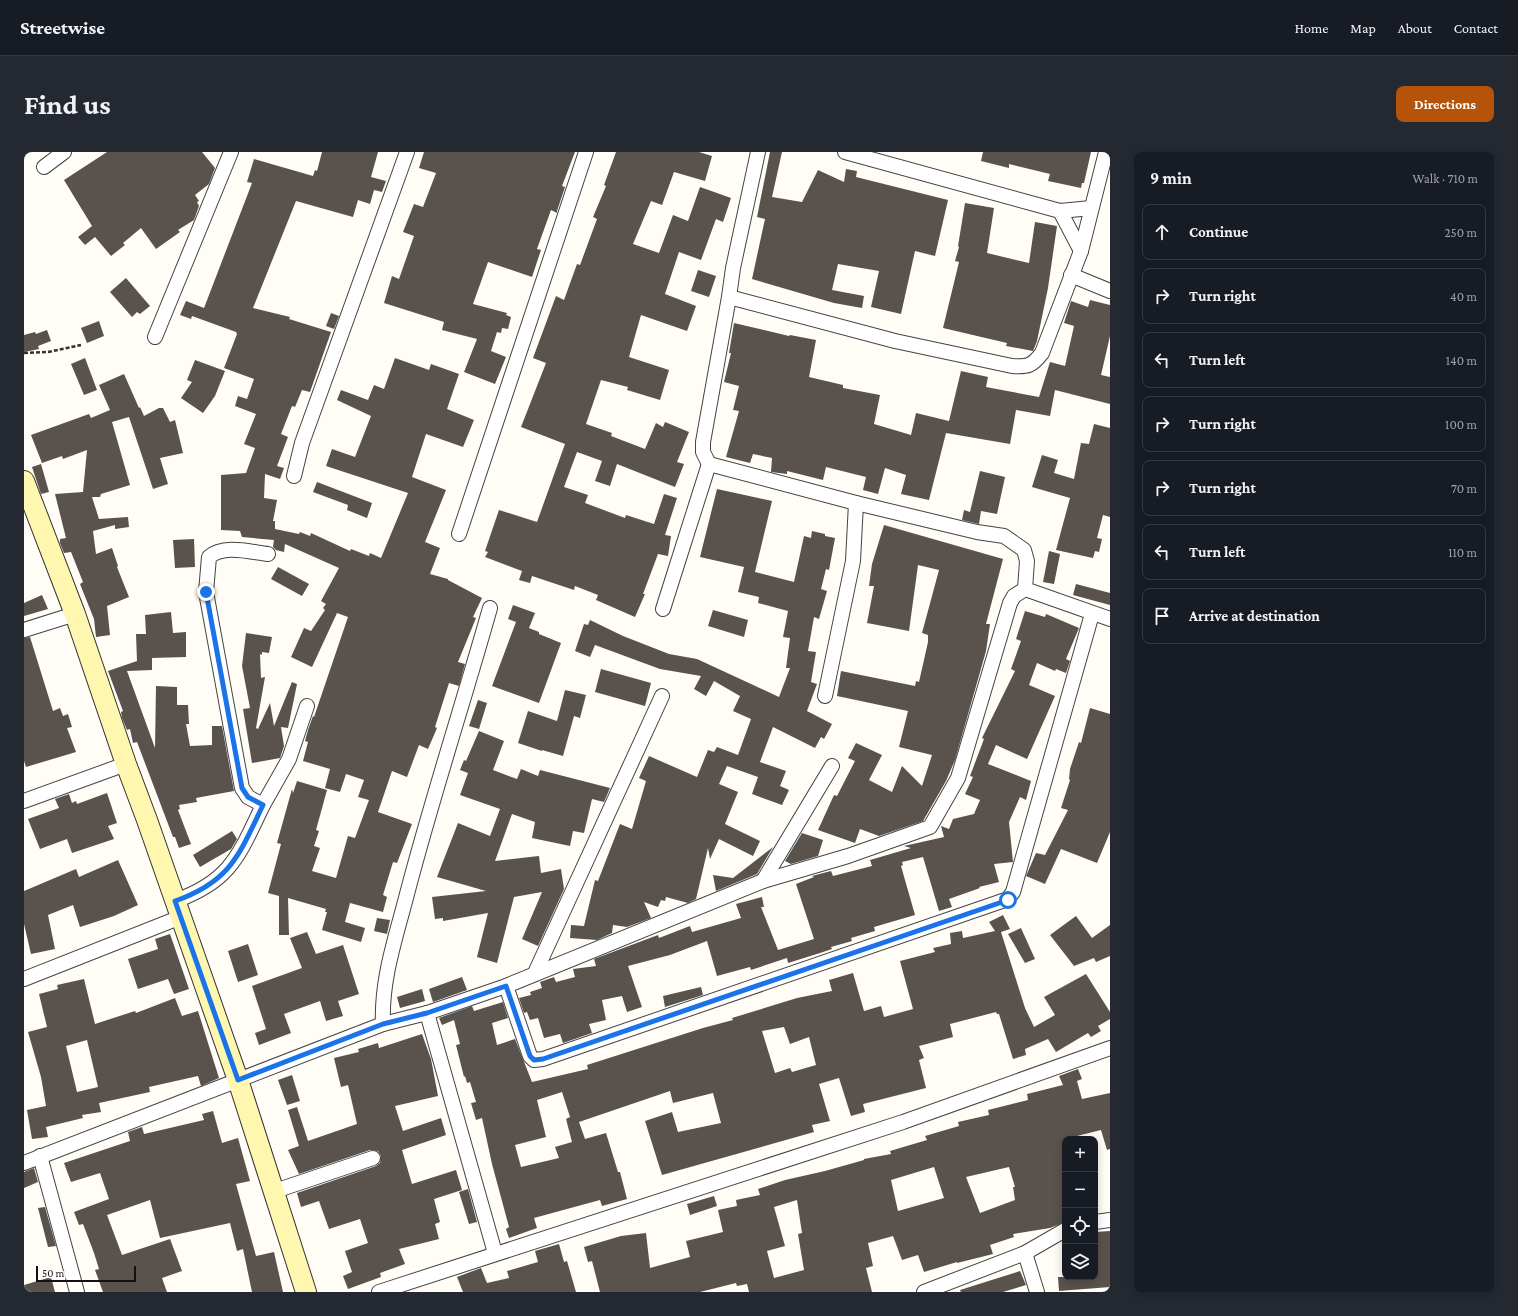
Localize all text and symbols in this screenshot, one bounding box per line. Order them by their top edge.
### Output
text: Streetwise [20,17,105,38]
text: Home [1295,20,1328,36]
text: Map [1350,20,1376,36]
text: About [1398,20,1432,36]
text: Contact [1454,20,1498,36]
button: Directions [1396,86,1494,122]
text: Find us [24,89,111,120]
text: 9 min [1150,169,1192,188]
text: Walk · 710 m [1412,171,1478,186]
icon: ahead [1151,221,1173,243]
text: Continue [1189,224,1248,240]
text: 250 m [1444,225,1477,240]
icon: right [1151,285,1173,307]
text: Turn right [1189,288,1256,304]
text: 40 m [1450,289,1477,304]
icon: left [1151,349,1173,371]
text: Turn left [1189,352,1245,368]
text: 140 m [1446,353,1477,368]
icon: right [1151,413,1173,435]
text: Turn right [1189,416,1256,432]
text: 100 m [1445,417,1477,432]
icon: right [1151,477,1173,499]
text: Turn right [1189,480,1256,496]
text: 70 m [1451,481,1477,496]
icon: left [1151,541,1173,563]
text: Turn left [1189,544,1245,560]
text: 110 m [1448,545,1477,560]
route end [197,583,215,601]
icon: arrive [1151,605,1173,627]
text: Arrive at destination [1189,608,1320,624]
route start [999,891,1017,909]
map controls [1062,1136,1098,1280]
button: + [1062,1136,1098,1172]
button: − [1062,1172,1098,1208]
button: locate [1062,1208,1098,1244]
button: layers [1062,1244,1098,1280]
scale bar [36,1264,136,1283]
text: 50 m [42,1267,64,1279]

